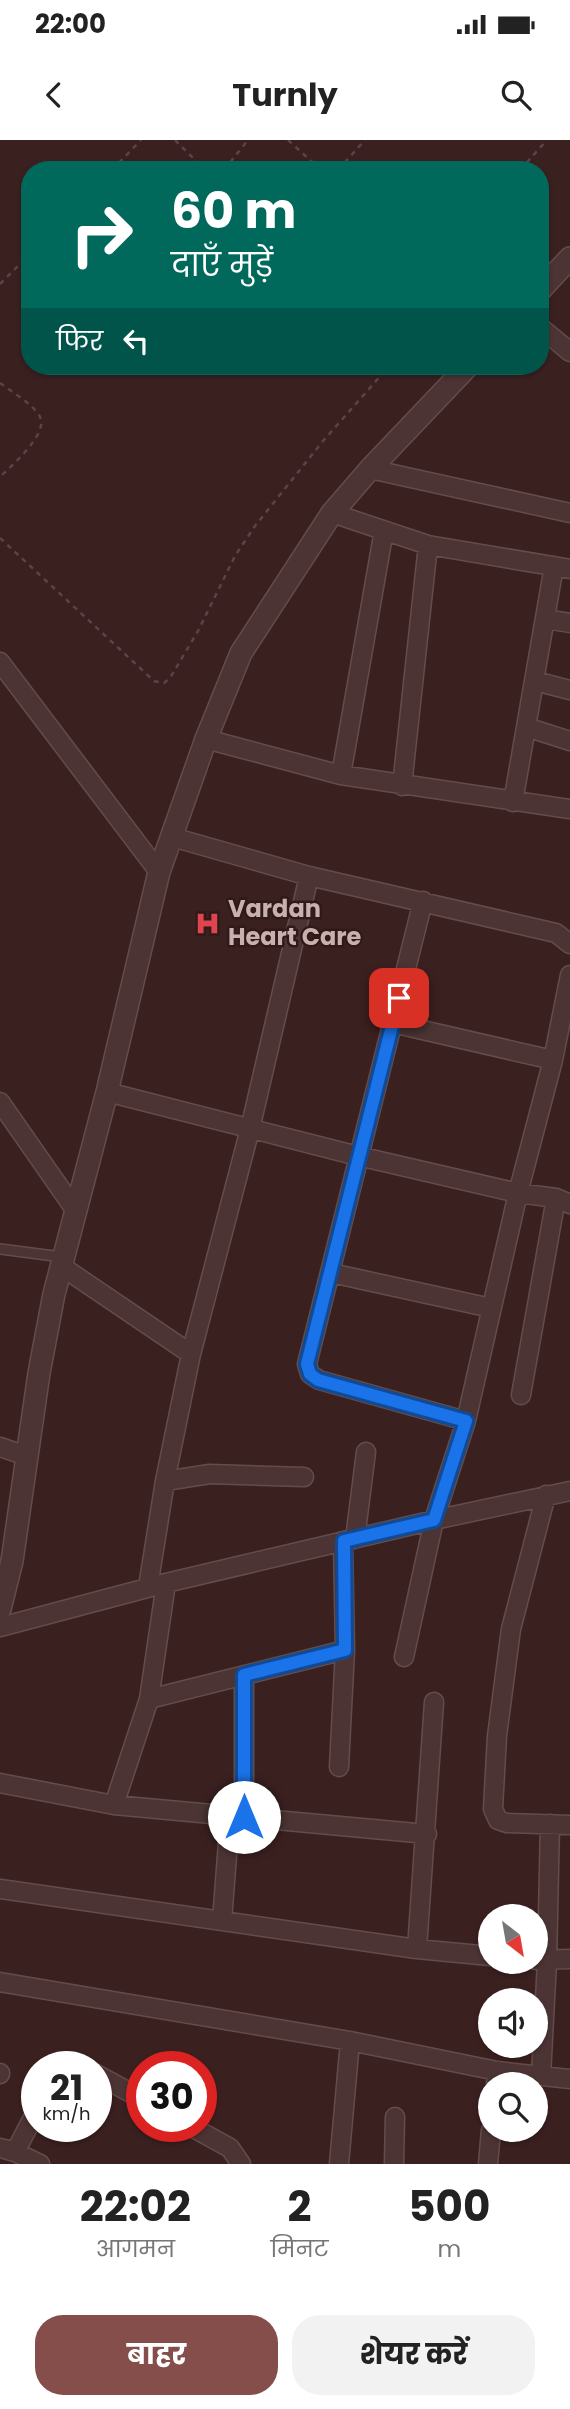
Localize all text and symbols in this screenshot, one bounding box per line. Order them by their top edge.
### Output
text: 22:00 [35,6,106,42]
text: Turnly [232,72,338,117]
icon: back [35,76,73,114]
icon: search [497,76,535,114]
text: 60 m [171,177,296,245]
icon: right [56,189,147,280]
text: दाएँ मुड़ें [171,242,273,287]
icon: left [117,322,155,360]
text: फिर [56,323,103,359]
place label: Vardan Heart Care [228,892,362,953]
hospital icon: Vardan Heart Care [194,909,222,937]
pin [369,968,429,1028]
icon: arrive [380,979,418,1017]
position arrow [207,1780,281,1854]
north arrow [478,1904,548,1974]
map controls [478,1904,548,2142]
button: sound [478,1988,548,2058]
speed limit sign: 30 [126,2051,217,2142]
text: 21 [50,2063,83,2112]
button: search [478,2072,548,2142]
text: km/h [43,2101,90,2126]
text: 22:02 [80,2177,191,2236]
text: 2 [288,2177,312,2236]
text: 500 [408,2177,490,2236]
text: आगमन [96,2233,175,2265]
text: मिनट [271,2233,329,2265]
text: m [437,2233,461,2265]
button: बाहर [35,2315,278,2395]
button: शेयर करें [292,2315,535,2395]

